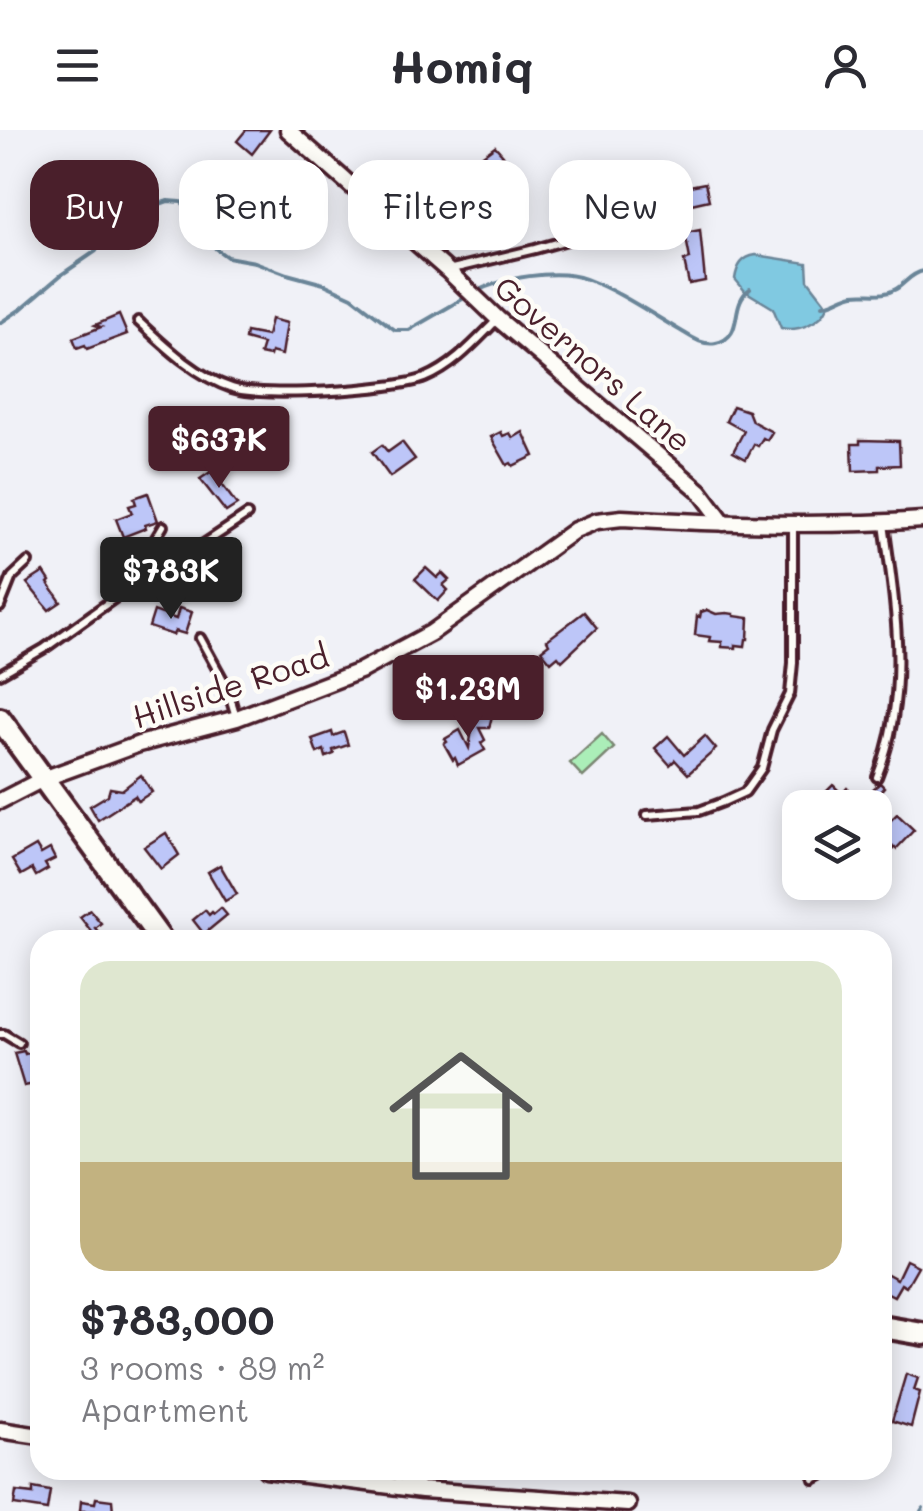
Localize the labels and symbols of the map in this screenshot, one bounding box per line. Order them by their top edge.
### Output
street label: Governors Lane [487,266,701,460]
pin: $637K [149,406,289,491]
pin: $783K [101,537,241,622]
street label: Hillside Road [126,633,334,737]
pin: $1.23M [387,655,549,740]

